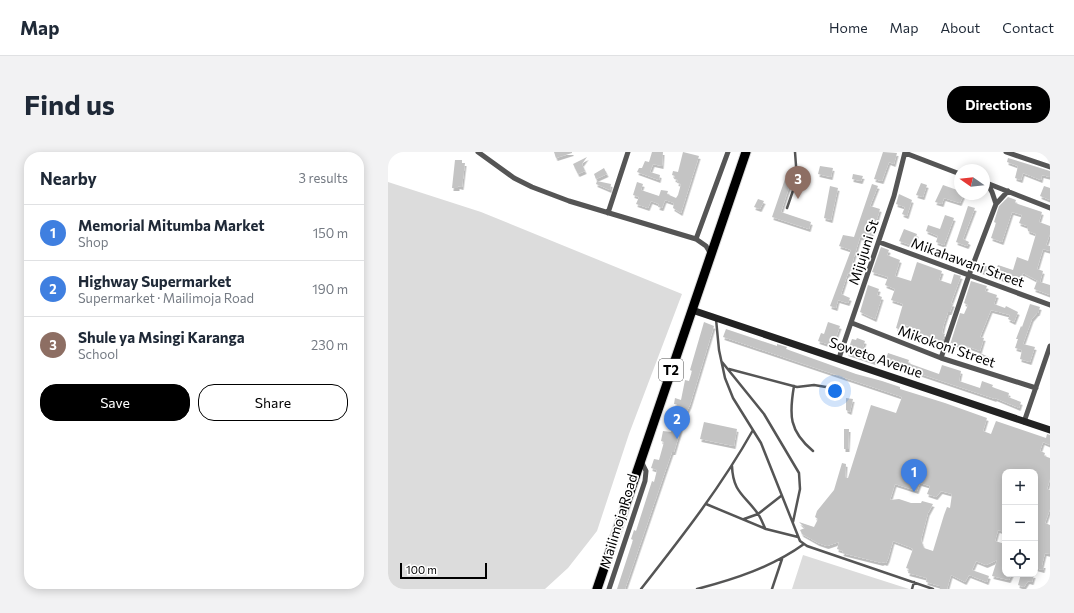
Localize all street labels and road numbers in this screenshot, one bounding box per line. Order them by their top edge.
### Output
street label: Mijujuni St [844,217,882,287]
street label: Mikahawani Street [909,234,1027,290]
street label: Mikokoni Street [896,321,998,371]
street label: Soweto Avenue [827,333,925,381]
road number: T2 [659,359,683,381]
street label: Mailimoja Road [596,472,640,570]

